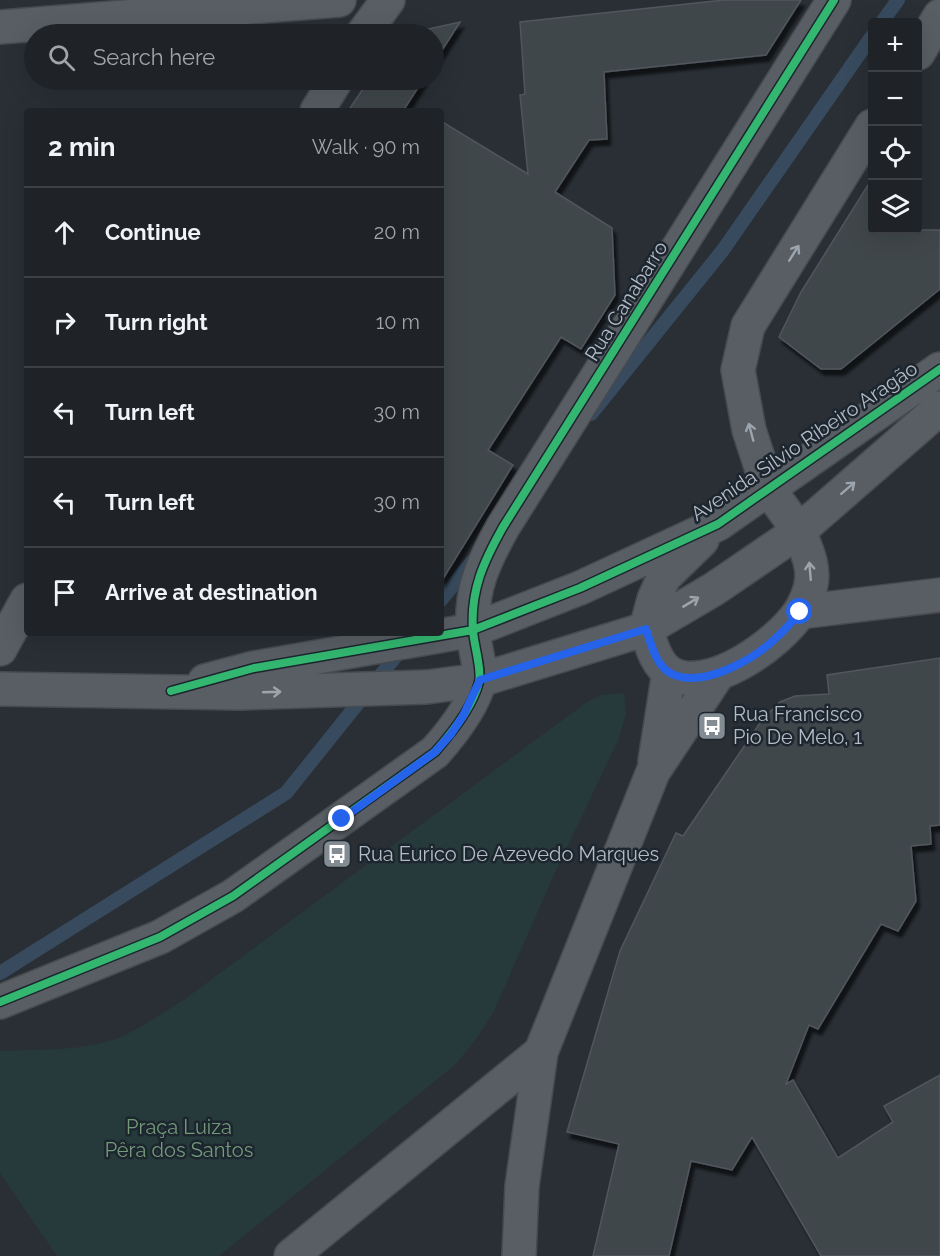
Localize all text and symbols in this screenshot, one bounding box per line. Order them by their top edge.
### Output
map controls [868,18,922,234]
button: + [868,18,922,72]
search box [24,24,444,90]
icon: search [45,41,78,74]
text: Search here [93,44,215,70]
button: − [868,72,922,126]
button: locate [868,126,922,180]
text: 2 min [48,132,115,162]
text: Walk · 90 m [312,135,420,159]
button: layers [868,180,922,234]
icon: ahead [48,216,81,249]
text: Continue [105,219,201,245]
text: 20 m [374,220,420,244]
street label: Rua Canabarro [580,237,672,365]
one-way arrow [788,245,800,262]
icon: right [48,306,81,339]
text: Turn right [105,309,208,335]
text: 10 m [376,310,420,334]
street label: Avenida Silvio Ribeiro Aragão [686,356,922,526]
icon: left [48,396,81,429]
text: Turn left [105,399,195,425]
text: 30 m [374,400,420,424]
one-way arrow [745,423,756,442]
one-way arrow [840,481,855,495]
icon: left [48,486,81,519]
text: Turn left [105,489,195,515]
text: 30 m [374,490,420,514]
one-way arrow [804,561,815,581]
icon: arrive [48,576,81,609]
text: Arrive at destination [105,579,318,605]
one-way arrow [682,596,699,608]
route start [786,598,812,624]
one-way arrow [261,686,281,697]
place label: Rua Francisco Pio De Melo, 1 [733,702,863,749]
bus stop icon: Rua Francisco Pio De Melo, 1 [696,710,728,742]
route end [328,805,354,831]
bus stop icon: Rua Eurico De Azevedo Marques [321,838,353,870]
place label: Rua Eurico De Azevedo Marques [358,842,659,866]
park label: Praça Luiza Pêra dos Santos [105,1115,253,1162]

